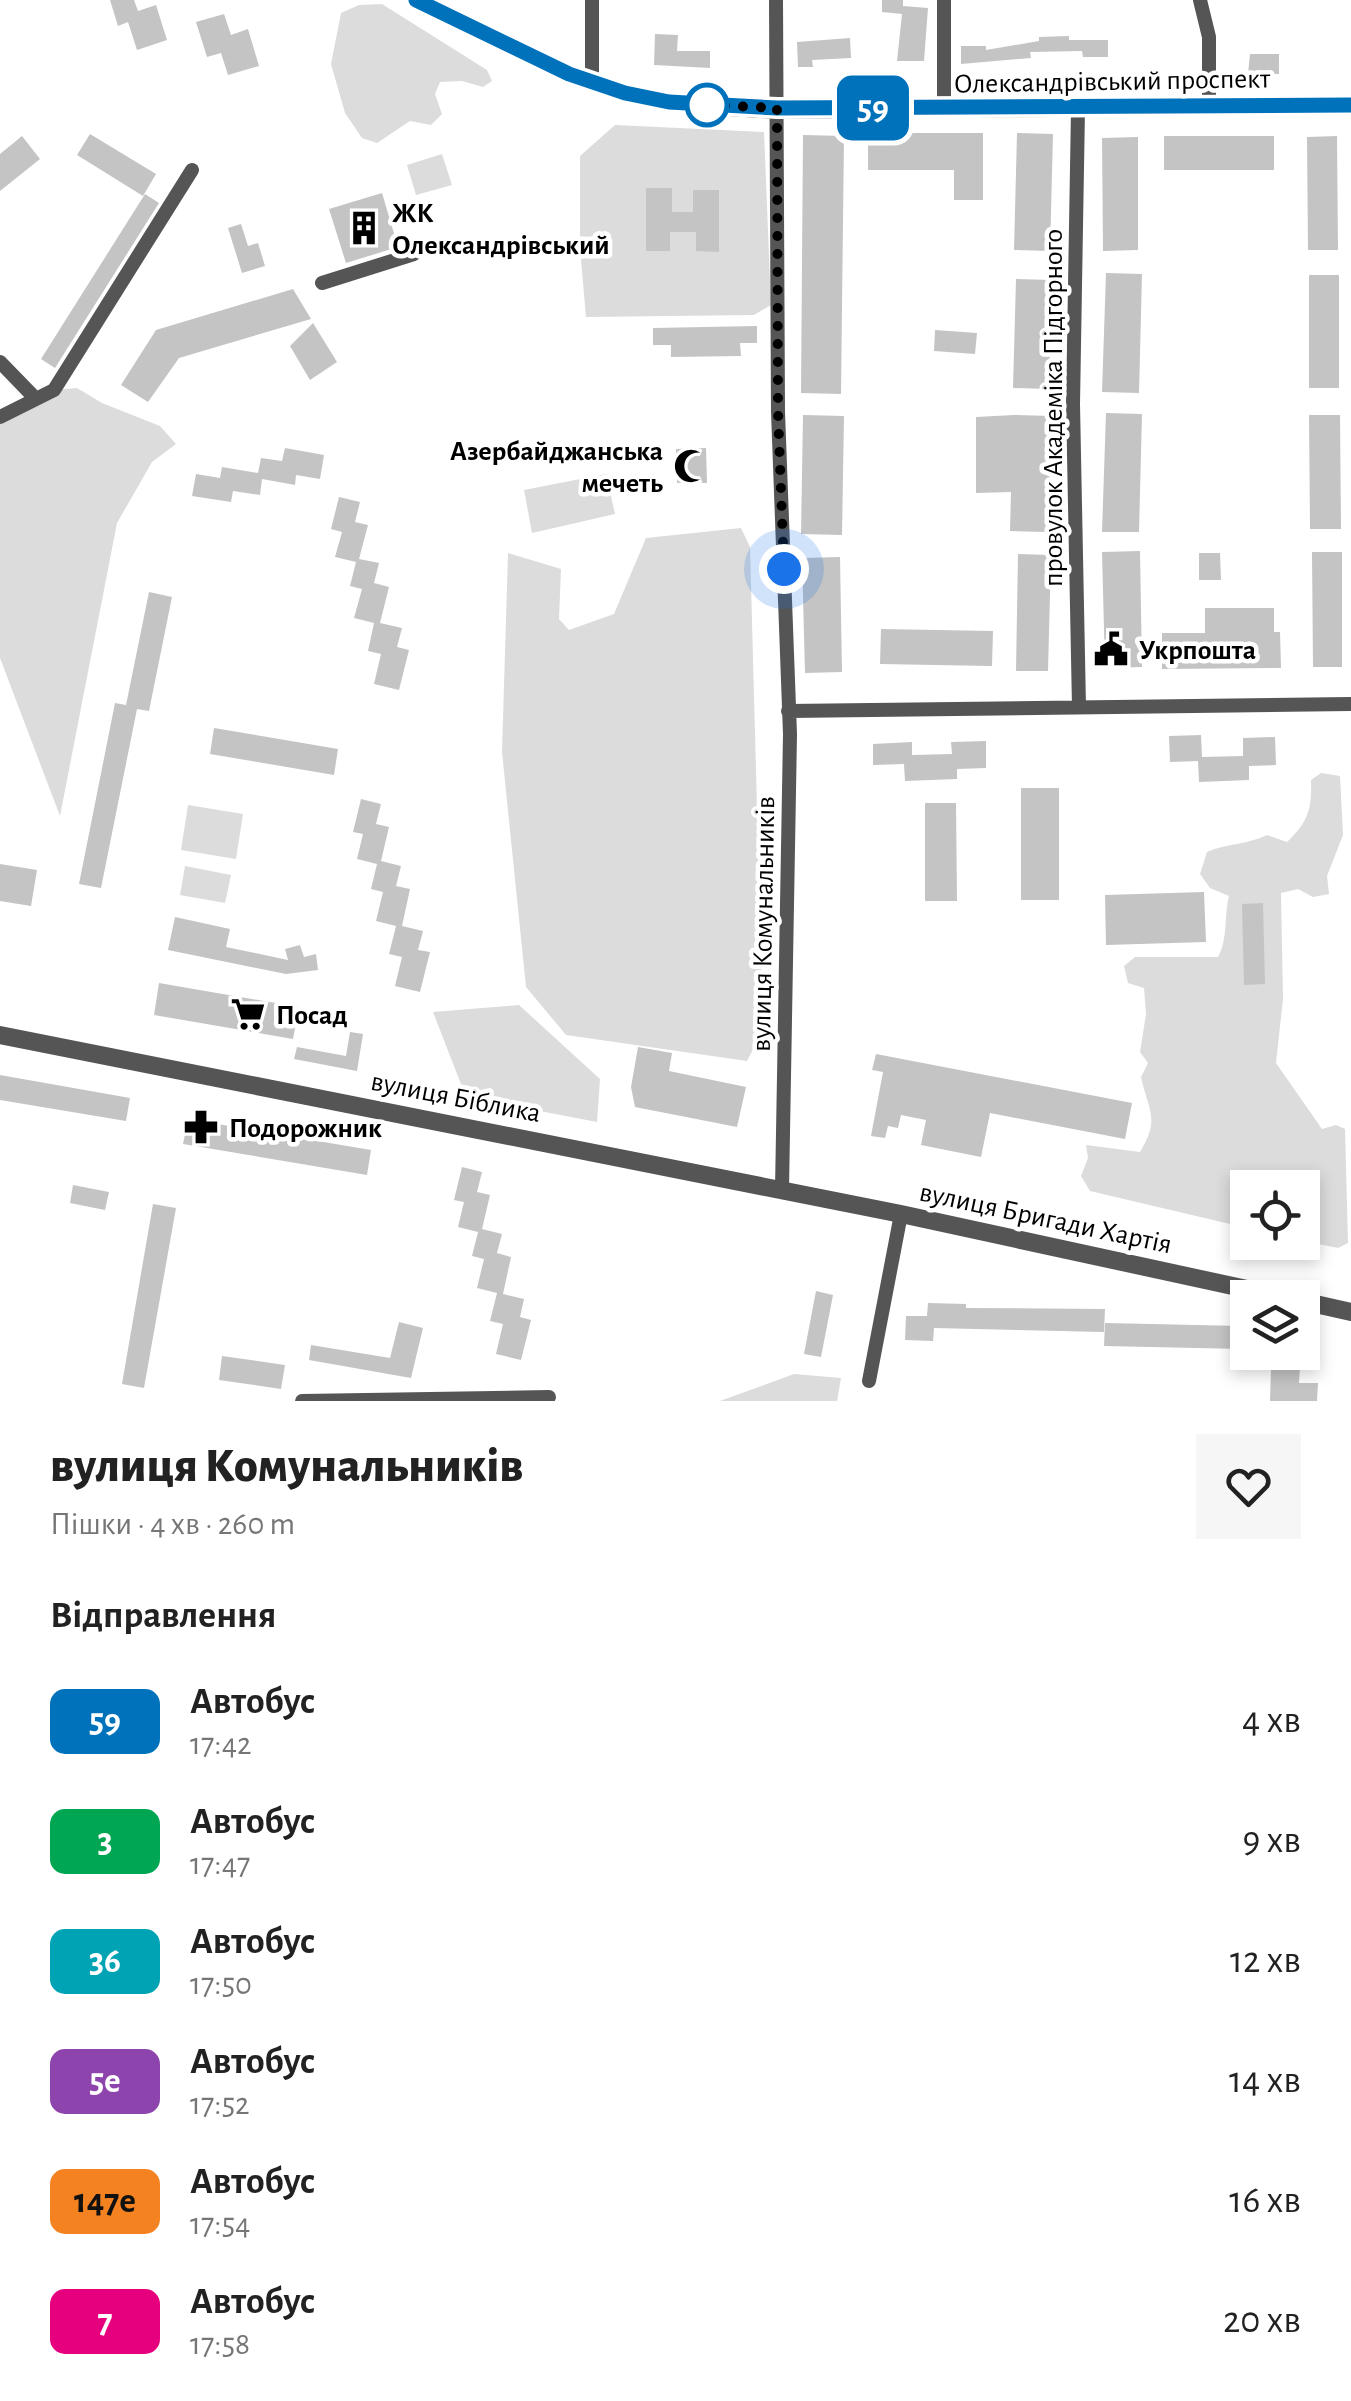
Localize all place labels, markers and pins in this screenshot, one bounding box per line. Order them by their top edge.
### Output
unlabelled marker [686,84,728,126]
place label: ЖК Олександрівський [392,200,610,260]
building icon: ЖК Олександрівський [345,209,383,247]
place label: Азербайджанська мечеть [450,438,663,498]
mosque icon: Азербайджанська мечеть [672,447,710,485]
public building icon: Укрпошта [1092,630,1130,668]
place label: Укрпошта [1139,637,1256,665]
supermarket icon: Посад [229,995,267,1033]
place label: Посад [276,1002,348,1030]
pharmacy icon: Подорожник [182,1108,220,1146]
place label: Подорожник [229,1115,382,1143]

